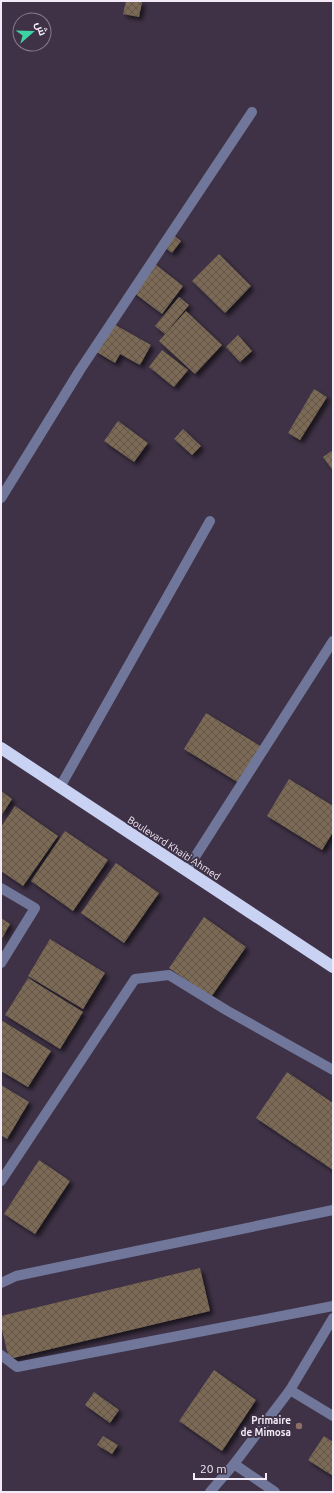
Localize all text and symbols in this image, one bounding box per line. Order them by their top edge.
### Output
north arrow [12,12,52,52]
text: ش [32,20,49,38]
street label: Boulevard Khaiti Ahmed [126,814,222,882]
place label: Primaire de Mimosa [240,1415,291,1438]
marker: Primaire de Mimosa [294,1421,304,1431]
scale bar [194,1455,266,1481]
text: 20 m [200,1462,227,1475]

